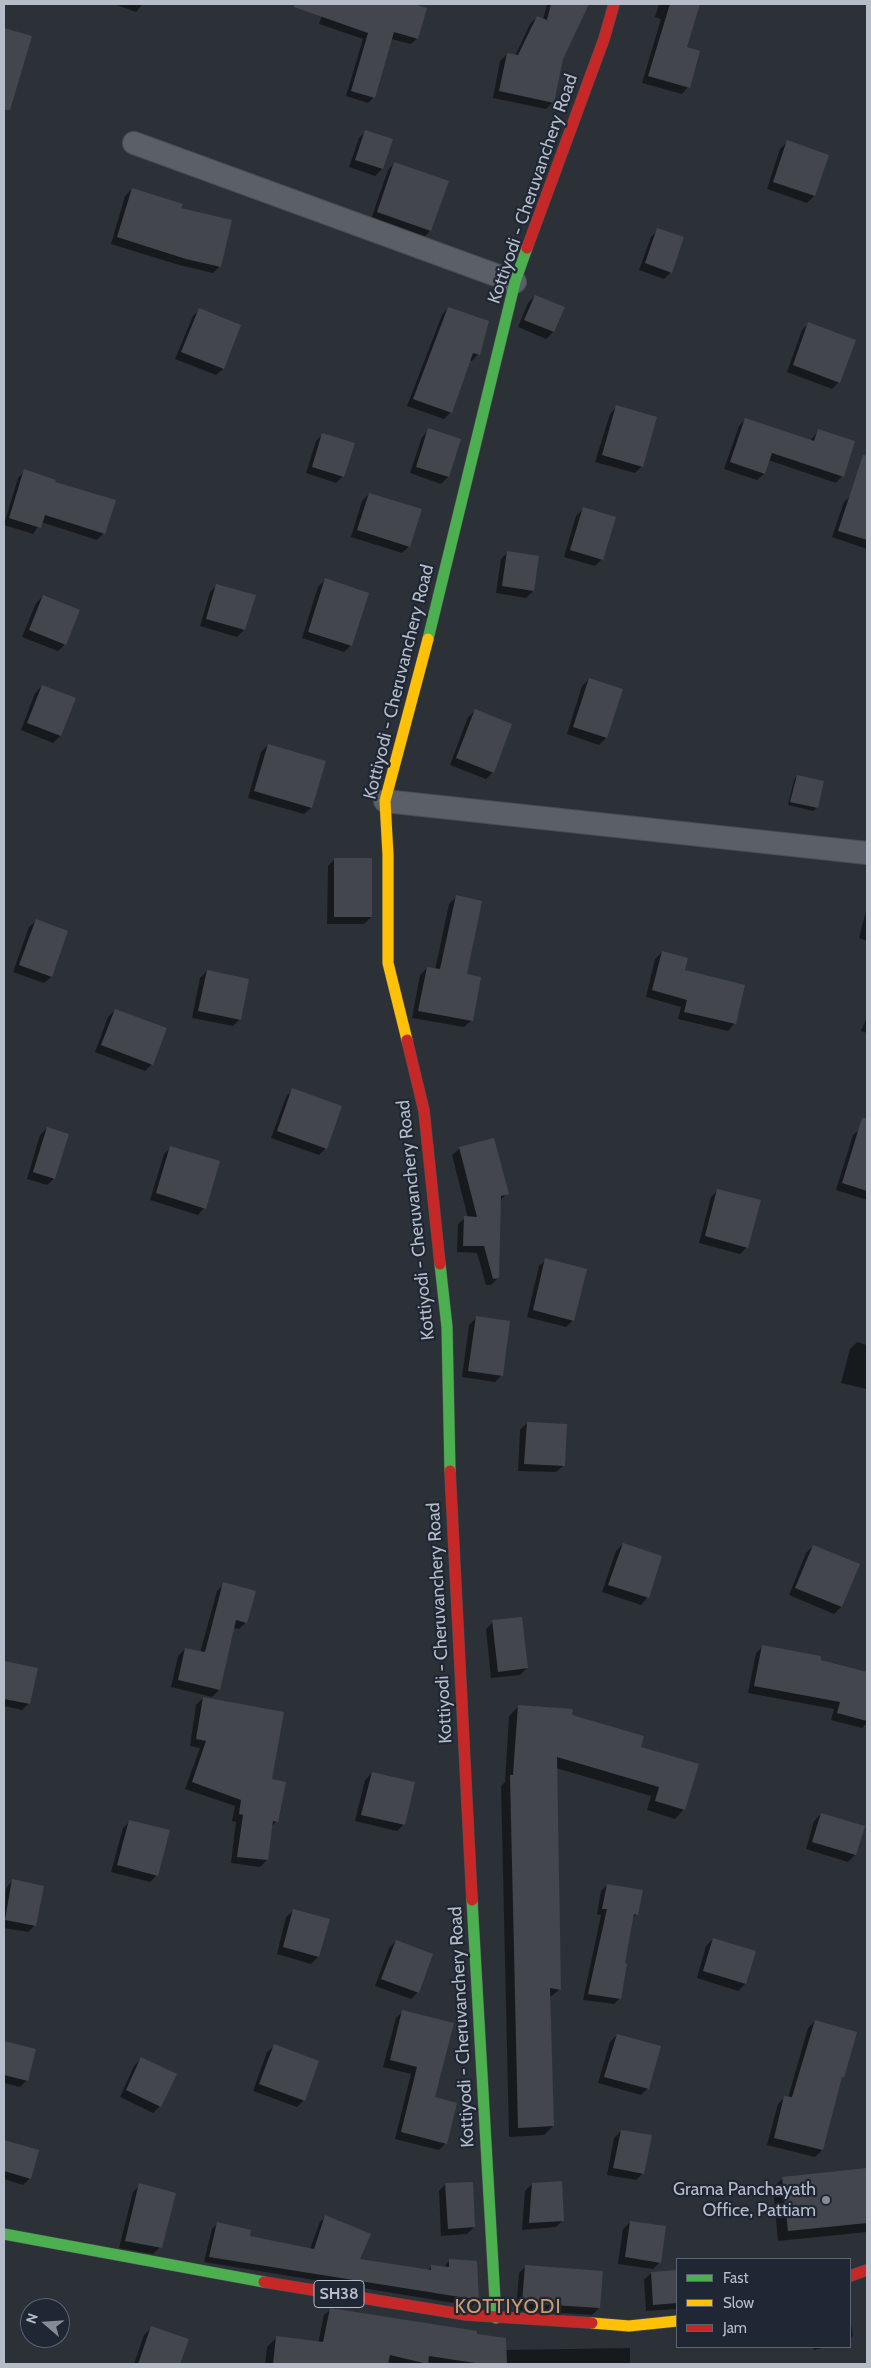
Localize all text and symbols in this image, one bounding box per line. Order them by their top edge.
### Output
street label: Kottiyodi - Cheruvanchery Road [484,71,582,307]
street label: Kottiyodi - Cheruvanchery Road [359,562,439,802]
street label: Kottiyodi - Cheruvanchery Road [393,1099,439,1341]
street label: Kottiyodi - Cheruvanchery Road [423,1502,457,1744]
street label: Kottiyodi - Cheruvanchery Road [445,1906,479,2148]
place label: Grama Panchayath Office, Pattiam [673,2179,816,2222]
marker: Grama Panchayath Office, Pattiam [820,2194,832,2206]
legend [676,2258,851,2348]
text: Fast [723,2269,748,2287]
road number: SH38 [314,2280,364,2308]
text: Slow [723,2294,754,2312]
district label: KOTTIYODI [453,2295,563,2319]
north arrow [20,2298,70,2348]
text: N [22,2311,42,2326]
text: Jam [723,2319,747,2337]

